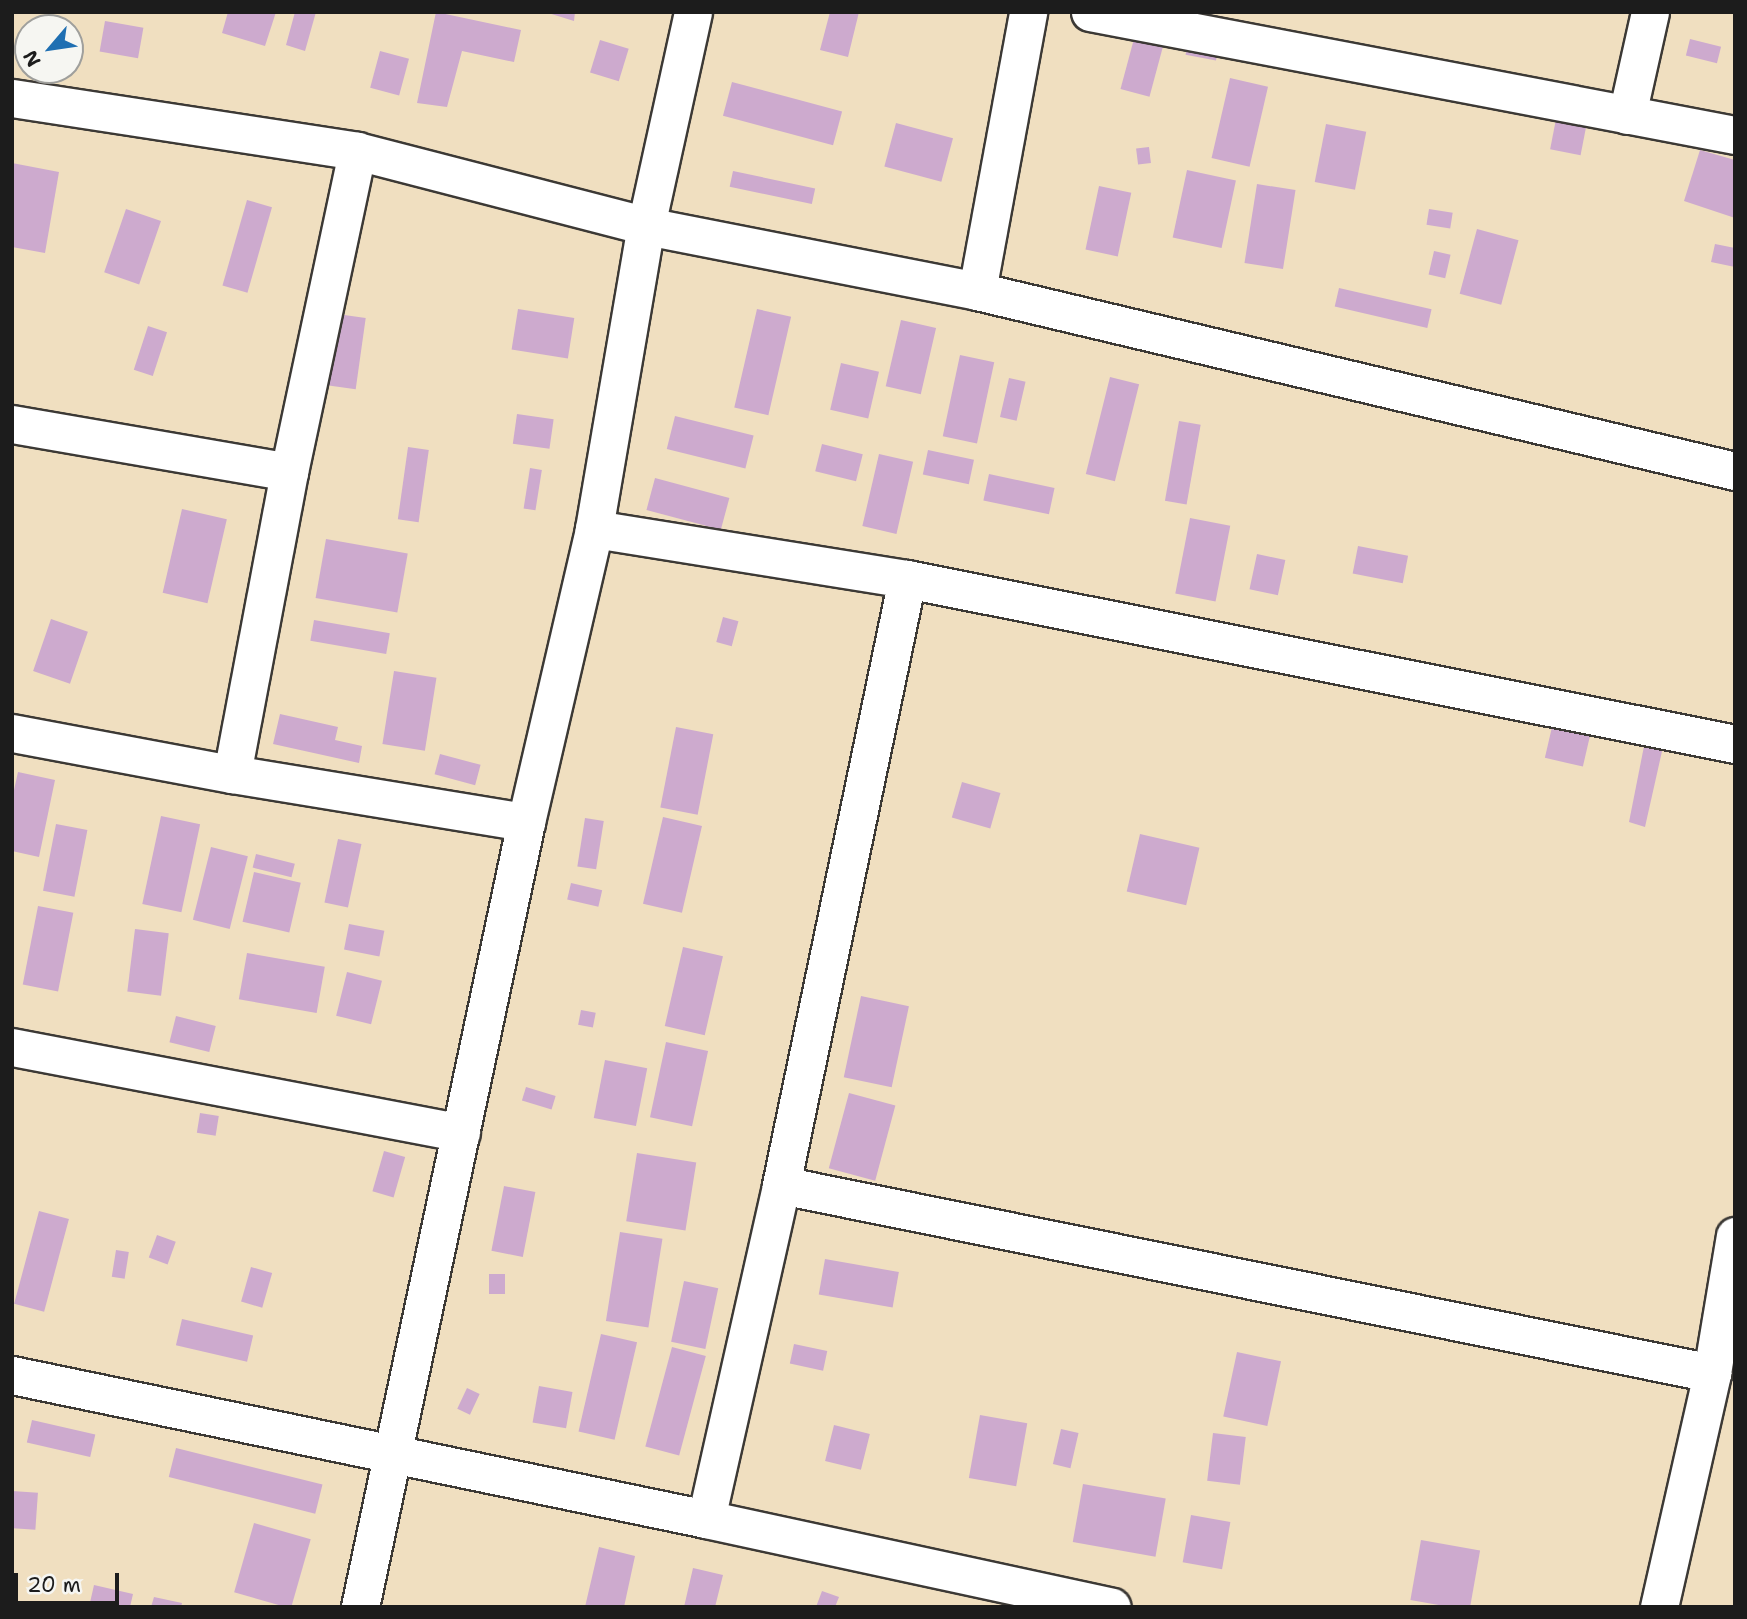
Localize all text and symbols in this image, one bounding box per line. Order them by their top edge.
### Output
north arrow [14,14,84,84]
text: N [17,46,47,71]
scale bar [18,1560,122,1604]
text: 20 m [27,1571,81,1599]

